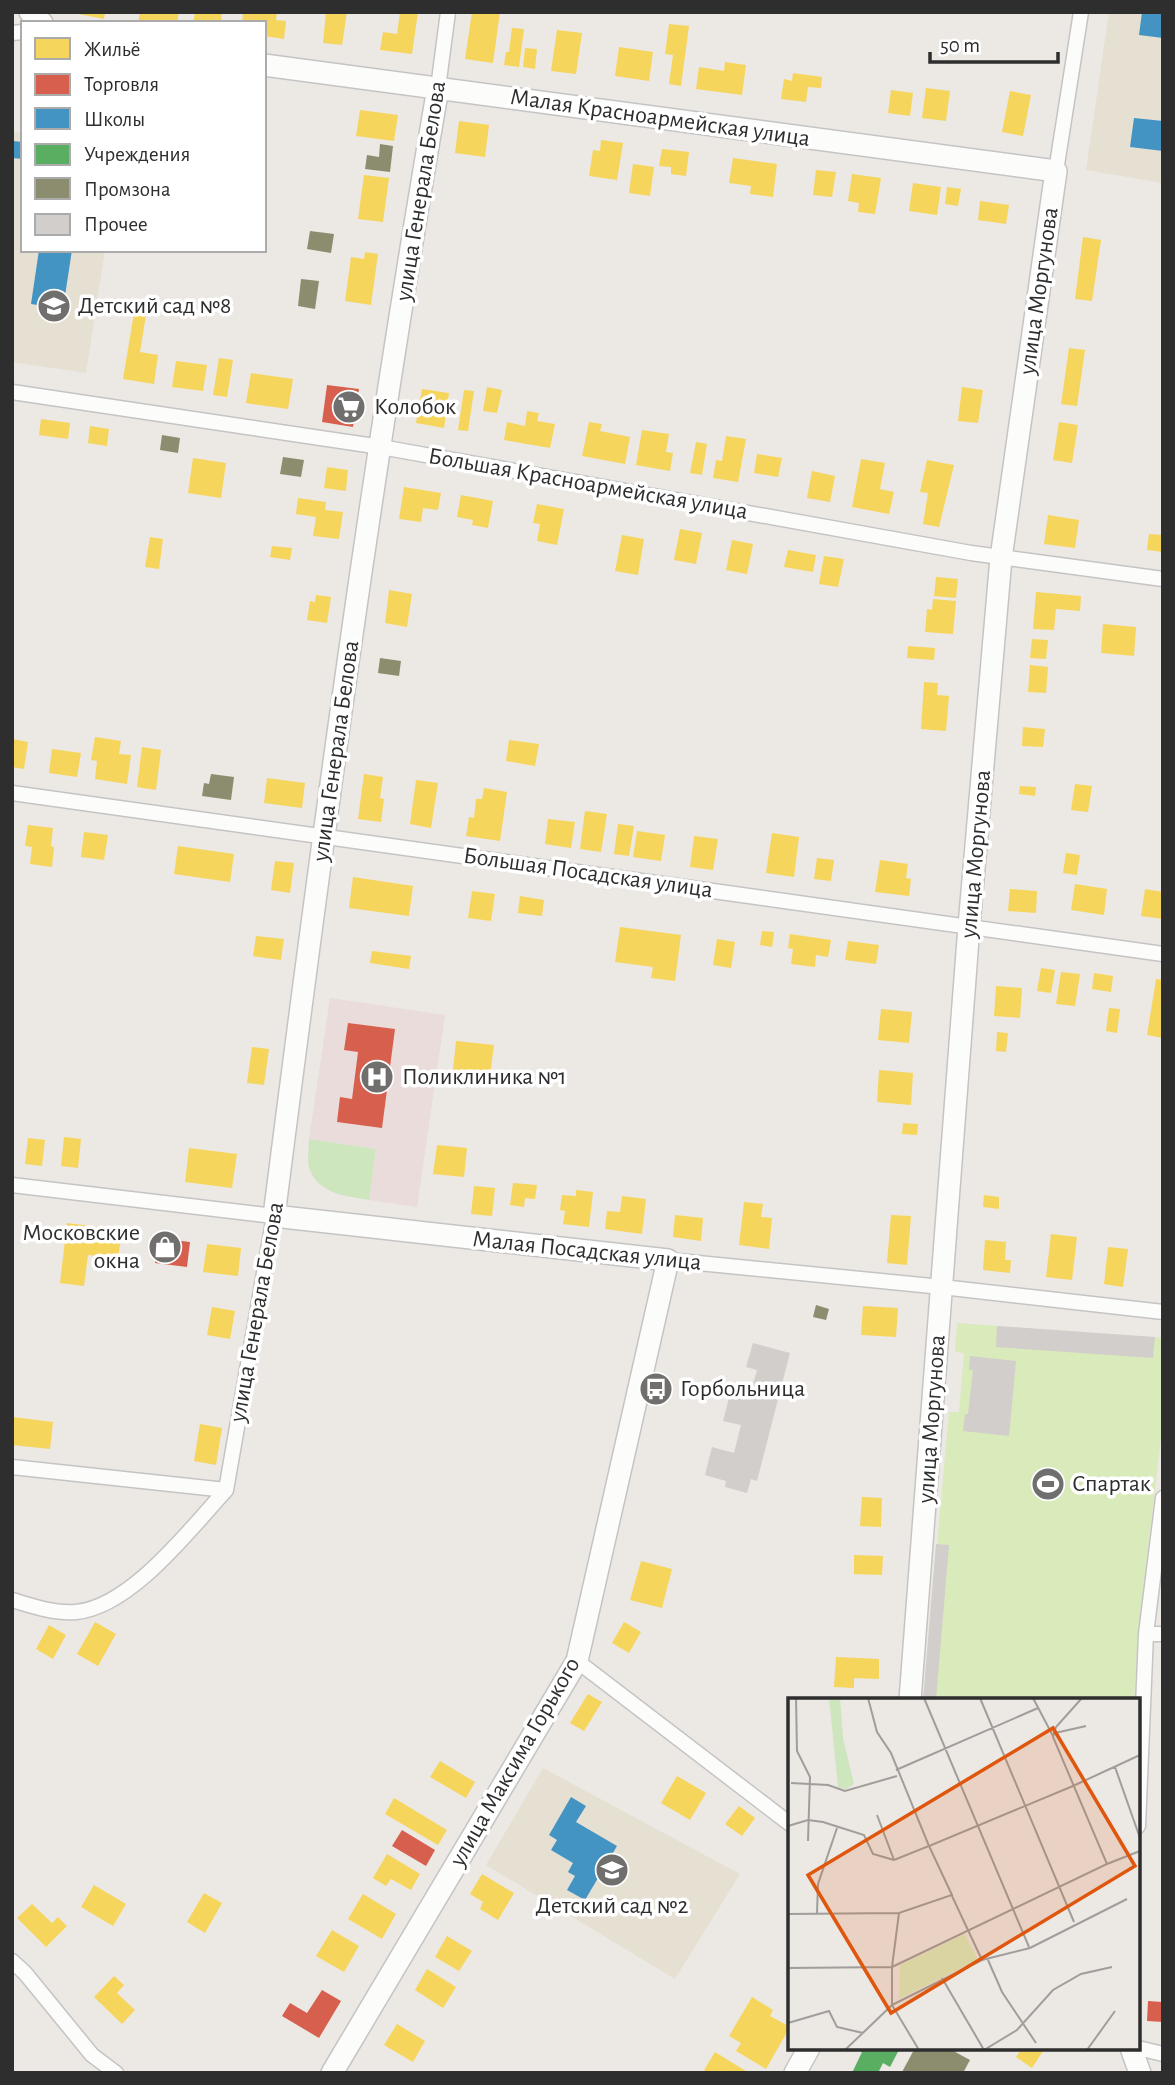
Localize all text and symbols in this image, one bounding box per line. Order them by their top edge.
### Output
legend [21,21,266,252]
scale bar [930,21,1058,65]
text: 50 m [940,35,980,56]
text: Жильё [84,39,140,60]
text: Торговля [84,74,159,95]
street label: улица Генерала Белова [392,79,450,304]
street label: Малая Красноармейская улица [508,85,812,151]
text: Школы [84,109,145,130]
text: Учреждения [84,144,190,165]
text: Промзона [84,179,171,200]
street label: улица Моргунова [1015,206,1063,377]
text: Прочее [84,214,148,235]
school or university icon: Детский сад №8 [35,287,73,325]
place label: Детский сад №8 [78,294,231,318]
supermarket icon: Колобок [330,388,368,426]
place label: Колобок [374,395,456,419]
street label: Большая Красноармейская улица [426,444,750,524]
street label: улица Генерала Белова [308,639,363,864]
street label: улица Моргунова [957,769,995,940]
street label: Большая Посадская улица [462,844,714,902]
hospital icon: Поликлиника №1 [358,1058,396,1096]
place label: Поликлиника №1 [402,1065,566,1089]
street label: улица Генерала Белова [226,1200,288,1425]
place label: Московские окна [22,1221,140,1273]
street label: Малая Посадская улица [471,1227,703,1275]
shop icon: Московские окна [146,1228,184,1266]
street label: улица Моргунова [914,1334,950,1505]
bus stop icon: Горбольница [637,1370,675,1408]
place label: Горбольница [680,1377,805,1401]
sports icon: Спартак [1029,1465,1067,1503]
place label: Спартак [1072,1472,1151,1496]
street label: улица Максима Горького [445,1654,585,1871]
inset map [788,1698,1140,2050]
school or university icon: Детский сад №2 [593,1851,631,1889]
place label: Детский сад №2 [535,1894,689,1918]

